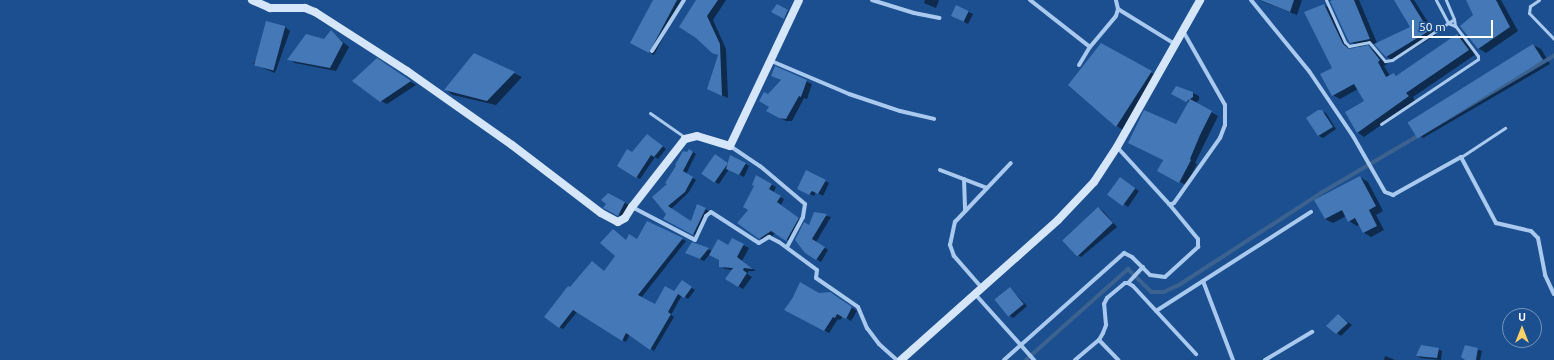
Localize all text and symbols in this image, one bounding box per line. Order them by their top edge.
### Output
scale bar [1414,12,1495,38]
text: 50 m [1419,20,1446,33]
north arrow [1502,308,1542,348]
text: U [1518,311,1526,323]

